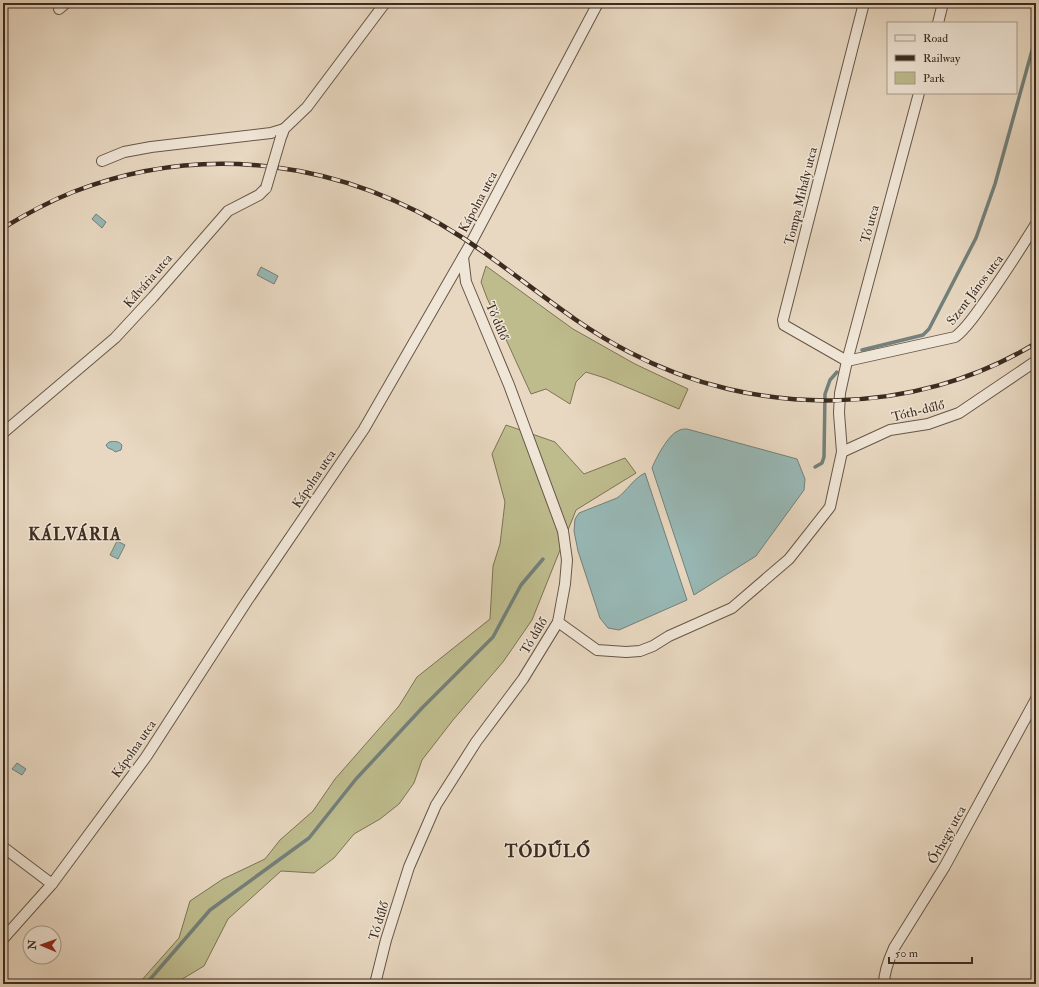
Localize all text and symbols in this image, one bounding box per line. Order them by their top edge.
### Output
legend [887,22,1017,94]
text: Road [923,31,948,46]
text: Railway [923,51,961,66]
text: Park [923,71,945,86]
street label: Tompa Mihály utca [781,145,822,247]
street label: Kápolna utca [455,168,502,236]
street label: Tó utca [857,203,883,245]
street label: Kálvária utca [120,250,176,311]
street label: Szent János utca [943,251,1007,329]
street label: Tó dűlő [482,299,512,343]
street label: Tóth-dűlő [890,397,947,425]
street label: Kápolna utca [289,446,340,512]
district label: KÁLVÁRIA [28,522,122,545]
street label: Tó dűlő [517,614,552,657]
street label: Kápolna utca [108,717,161,782]
street label: Őrhegy utca [924,802,971,867]
district label: TÓDŰLŐ [504,839,591,862]
street label: Tó dűlő [366,899,393,942]
north arrow [22,925,62,965]
text: N [26,938,39,951]
scale bar [889,939,972,965]
text: 50 m [895,946,919,961]

